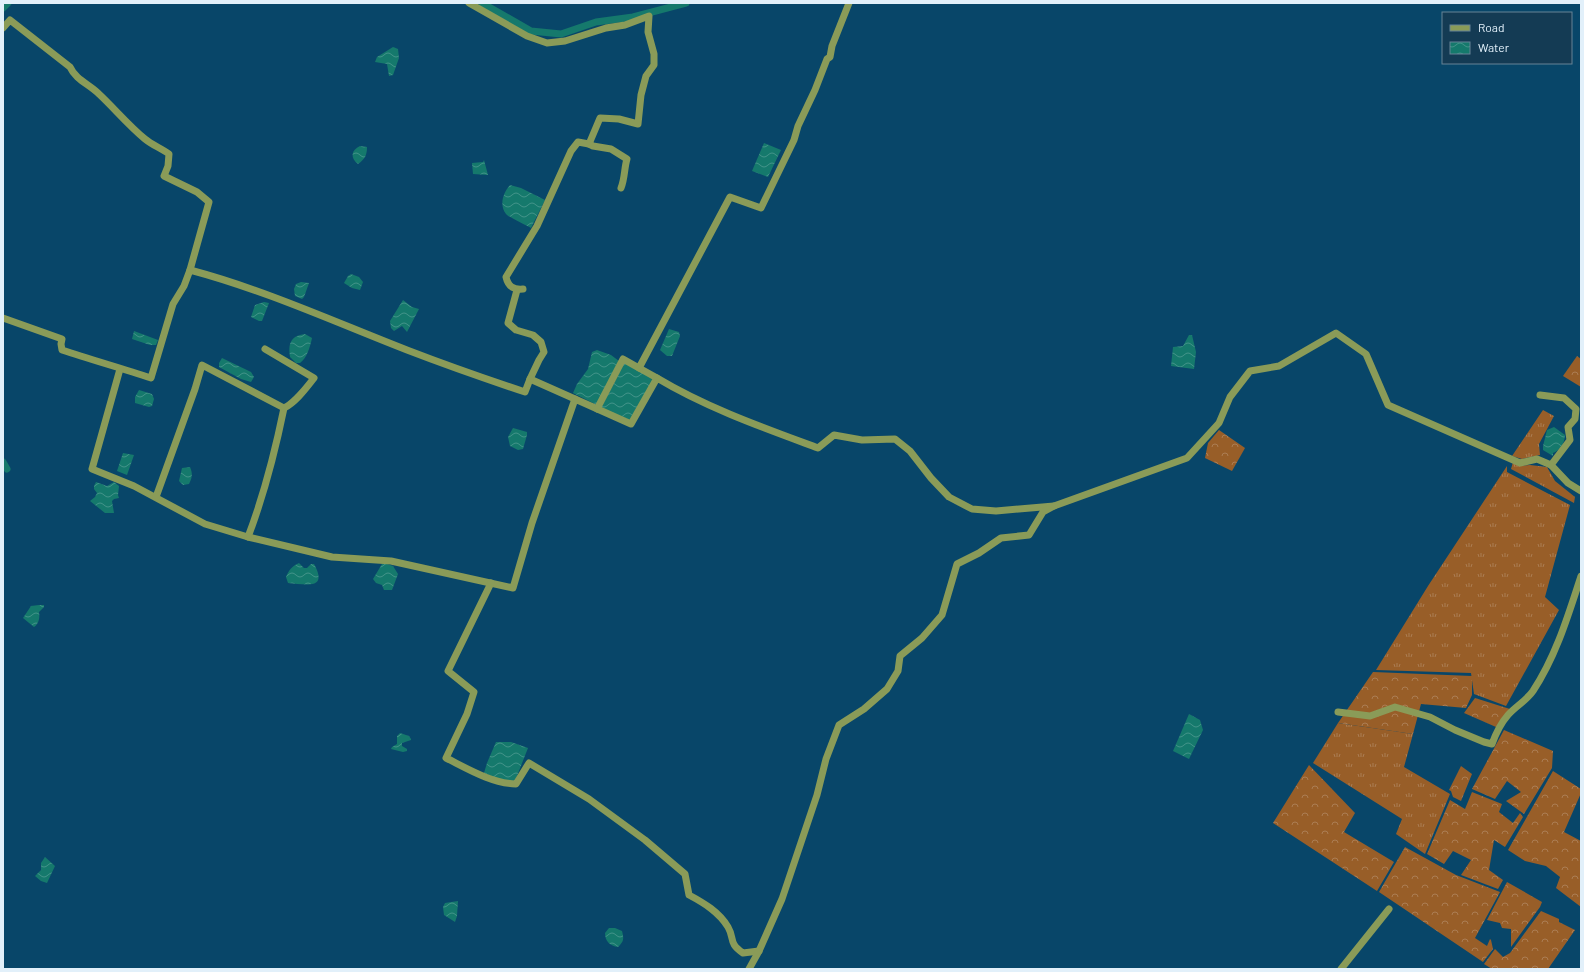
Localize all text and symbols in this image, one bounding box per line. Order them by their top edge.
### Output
legend [1442,12,1572,64]
text: Road [1478,20,1505,34]
text: Water [1478,40,1510,54]

